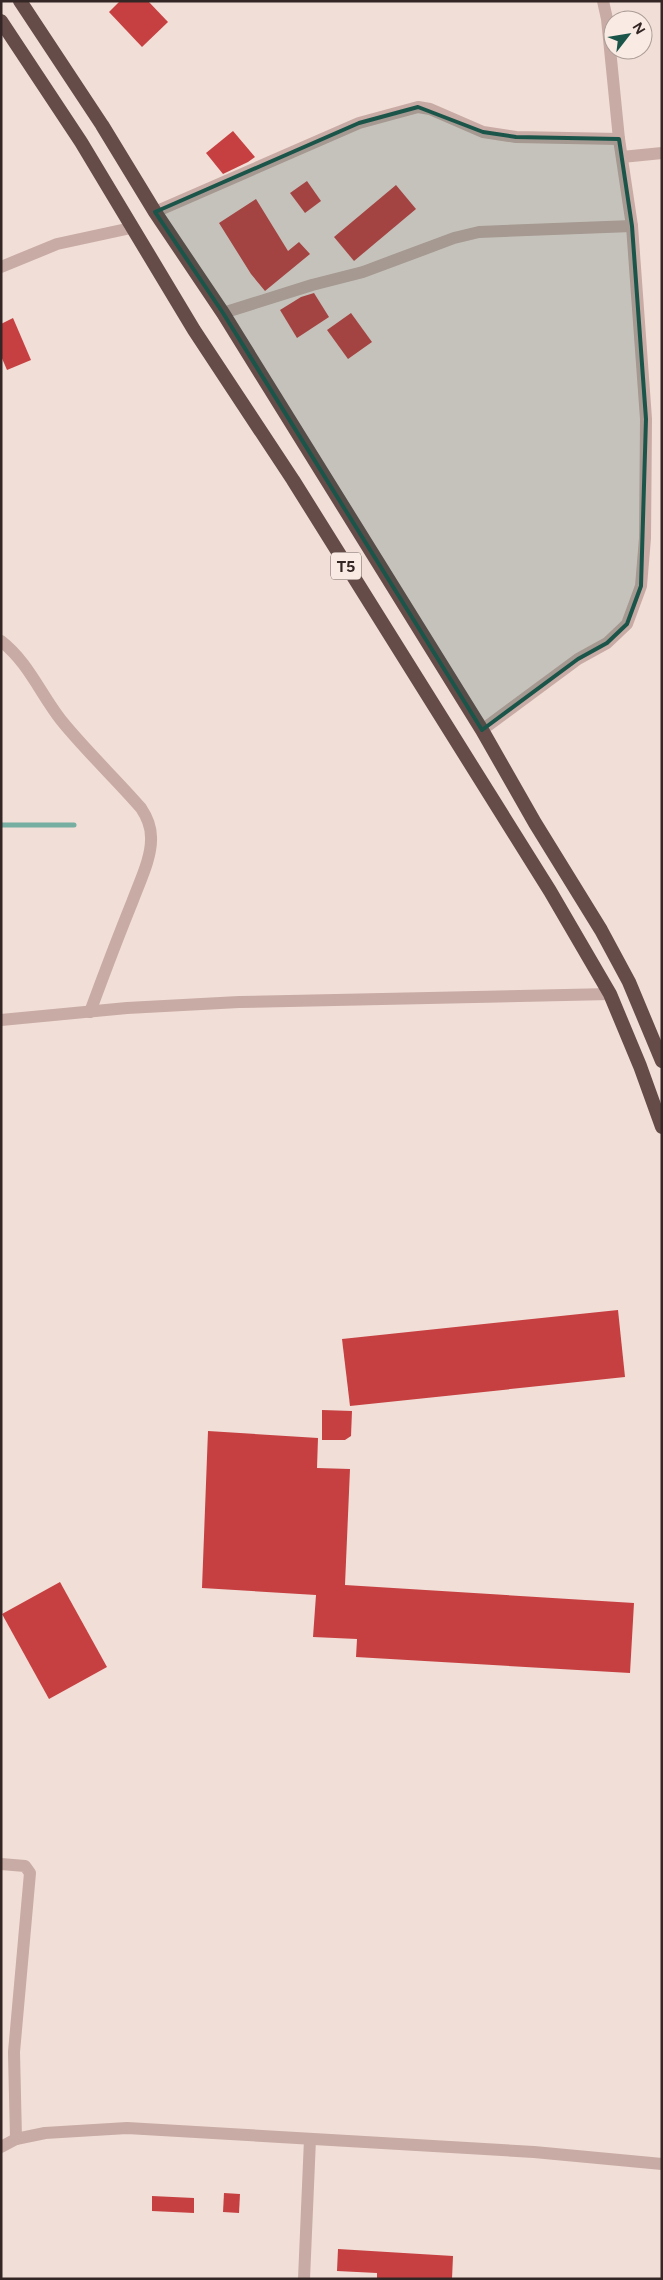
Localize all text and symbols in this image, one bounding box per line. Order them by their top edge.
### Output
north arrow [603,10,653,60]
text: N [629,20,649,38]
road number: T5 [331,552,361,580]

